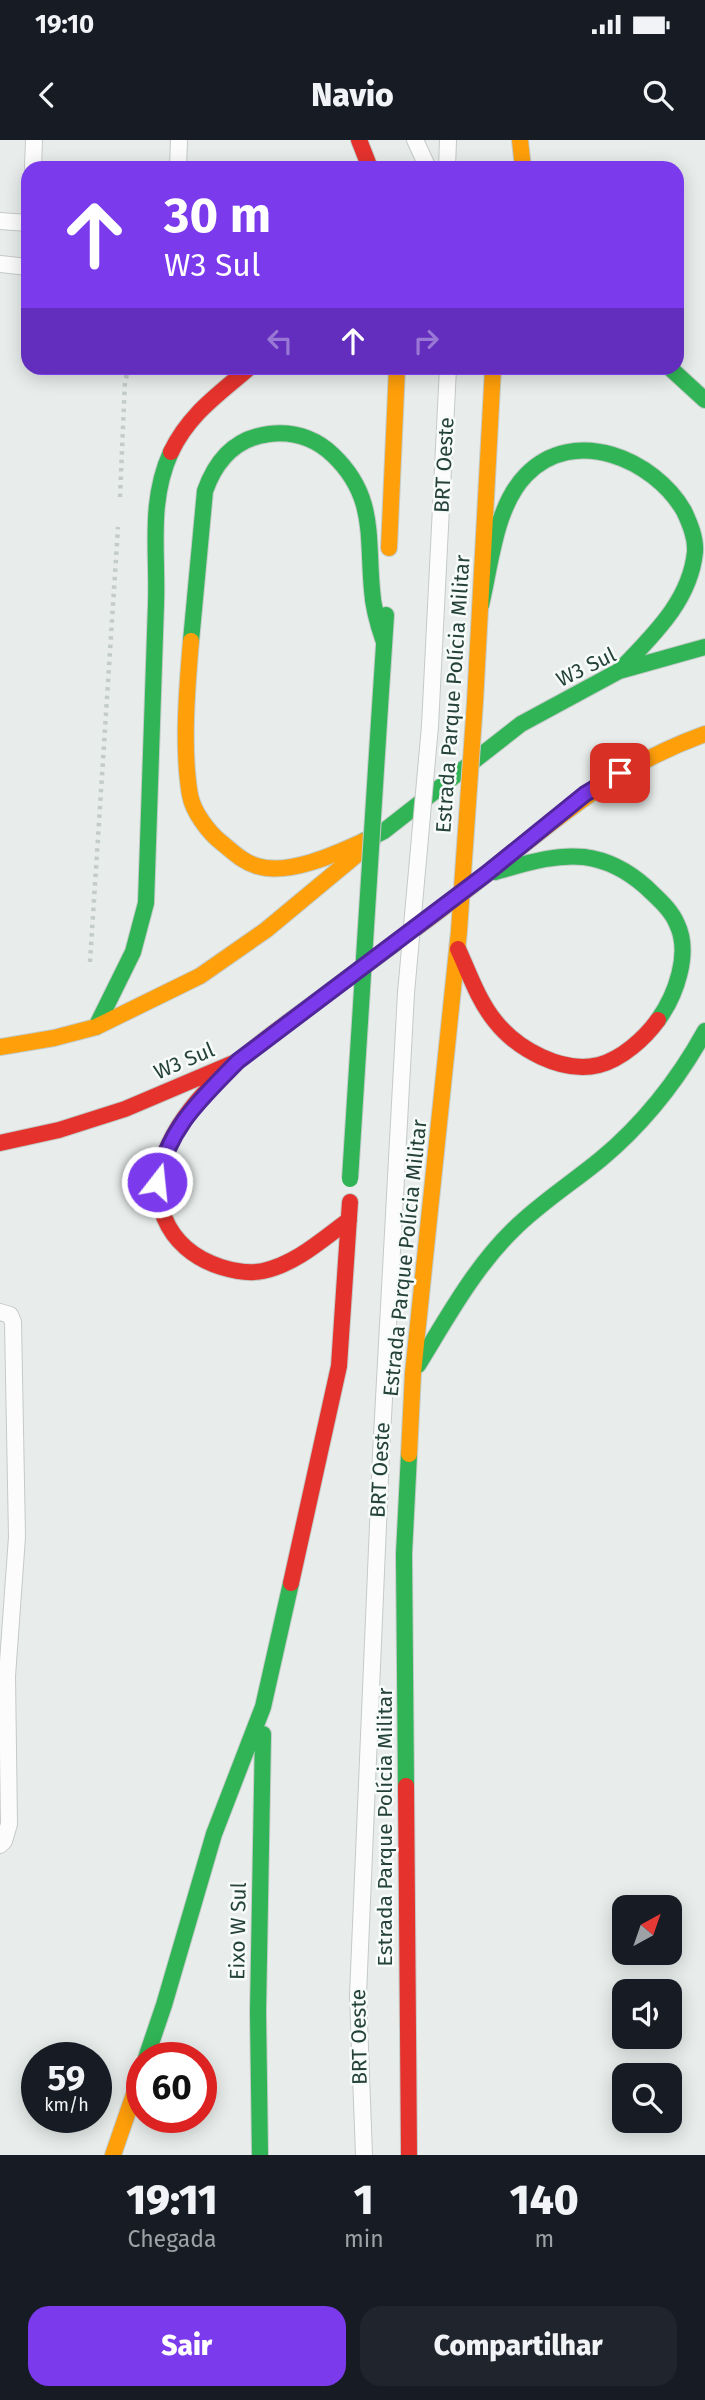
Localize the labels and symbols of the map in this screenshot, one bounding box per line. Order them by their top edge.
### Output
street label: BRT Oeste [429,416,459,514]
street label: Estrada Parque Polícia Militar [430,554,476,834]
street label: W3 Sul [552,641,620,693]
pin [590,743,650,803]
street label: W3 Sul [150,1037,218,1085]
street label: Estrada Parque Polícia Militar [378,1118,432,1398]
position arrow [120,1145,194,1219]
street label: BRT Oeste [365,1421,395,1519]
street label: Estrada Parque Polícia Militar [372,1688,398,1966]
street label: Eixo W Sul [224,1882,252,1980]
north arrow [612,1895,682,1965]
street label: BRT Oeste [345,1989,373,2085]
speed limit sign: 60 [126,2042,217,2133]

